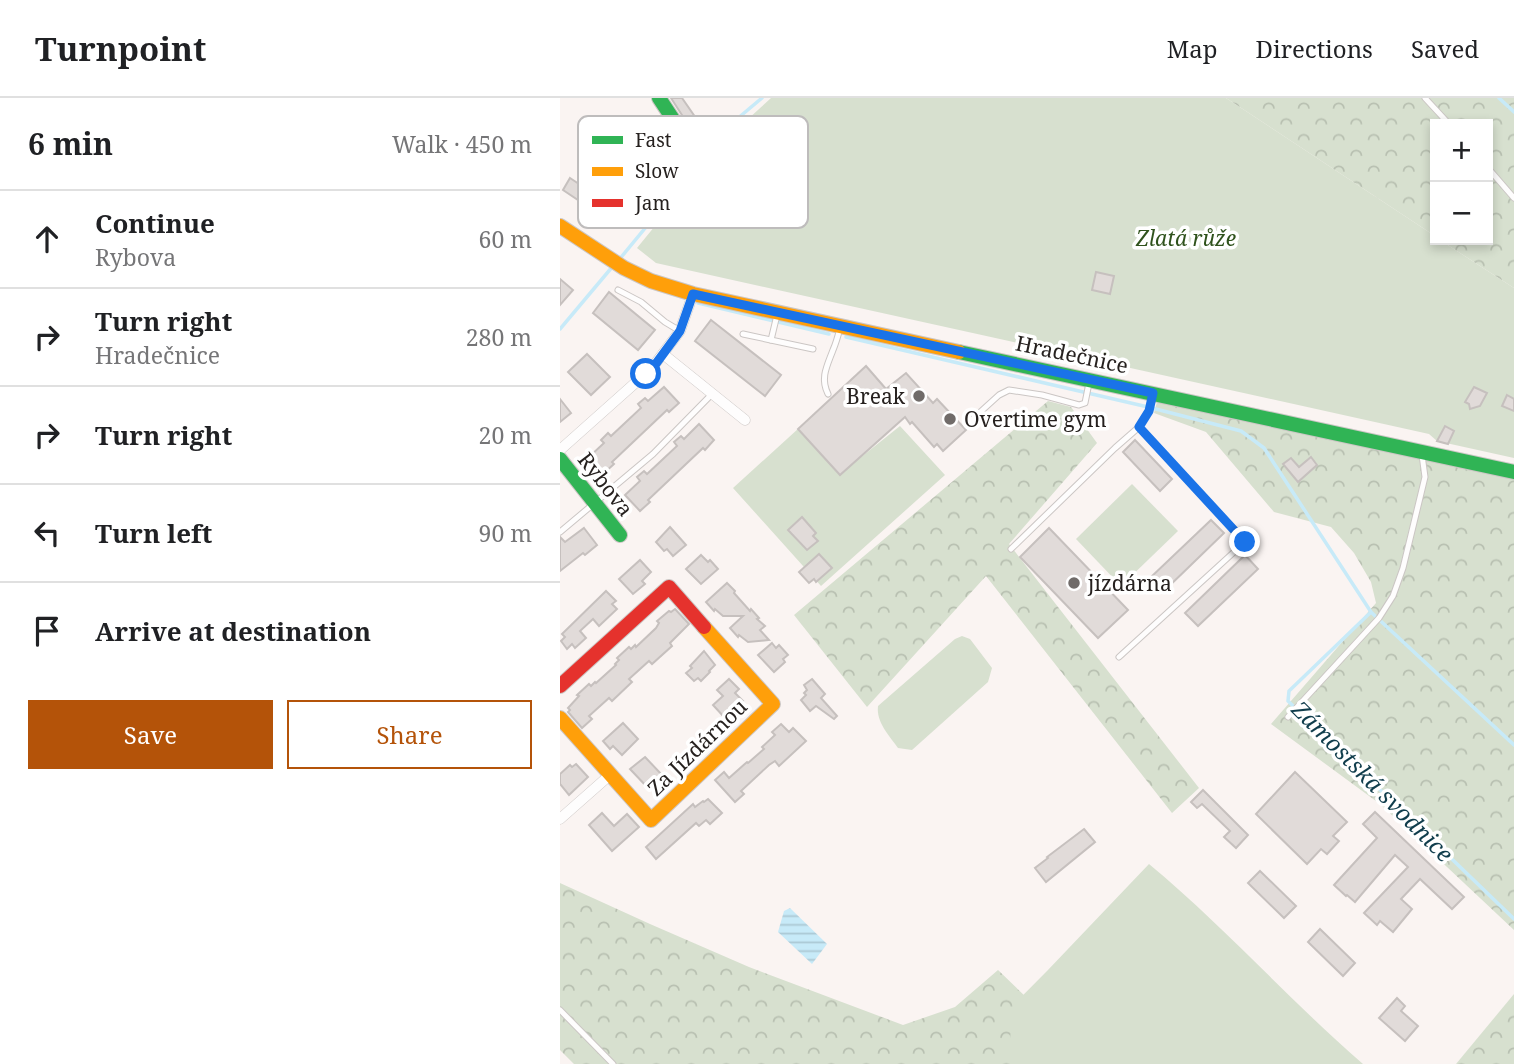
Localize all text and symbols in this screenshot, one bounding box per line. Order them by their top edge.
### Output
text: Turnpoint [35,26,206,71]
text: Map [1167,32,1218,65]
text: Directions [1256,32,1373,65]
text: Saved [1411,32,1479,65]
legend [578,116,808,228]
map controls [1430,119,1493,245]
button: + [1430,119,1493,182]
text: 6 min [28,123,113,164]
text: Fast [635,127,672,153]
text: Walk · 450 m [392,128,532,160]
text: Slow [635,158,679,184]
button: − [1430,182,1493,245]
text: Jam [634,190,670,216]
text: Continue [95,205,215,241]
icon: ahead [28,220,66,258]
text: 60 m [479,223,532,255]
park label: Zlatá růže [1135,224,1236,252]
text: Rybova [95,241,176,273]
text: Turn right [95,303,232,339]
icon: right [28,318,66,356]
text: 280 m [466,321,532,353]
street label: Hradečnice [1013,328,1131,380]
text: Hradečnice [95,339,220,371]
route start [630,358,661,389]
place label: Break [846,382,906,410]
marker: Break [911,388,927,404]
place label: Overtime gym [964,405,1107,433]
marker: Overtime gym [942,411,958,427]
icon: right [28,416,66,454]
text: Turn right [95,417,232,453]
text: 20 m [479,419,532,451]
street label: Rybova [572,446,640,522]
icon: left [28,514,66,552]
text: Turn left [95,515,212,551]
text: 90 m [479,517,532,549]
route end [1229,526,1260,557]
place label: jízdárna [1087,569,1172,597]
marker: jízdárna [1066,575,1082,591]
icon: arrive [28,612,66,650]
text: Arrive at destination [95,613,371,649]
street label: Za Jízdárnou [641,692,753,802]
water label: Zámostská svodnice [1285,693,1461,869]
button: Save [28,700,273,769]
button: Share [287,700,532,769]

